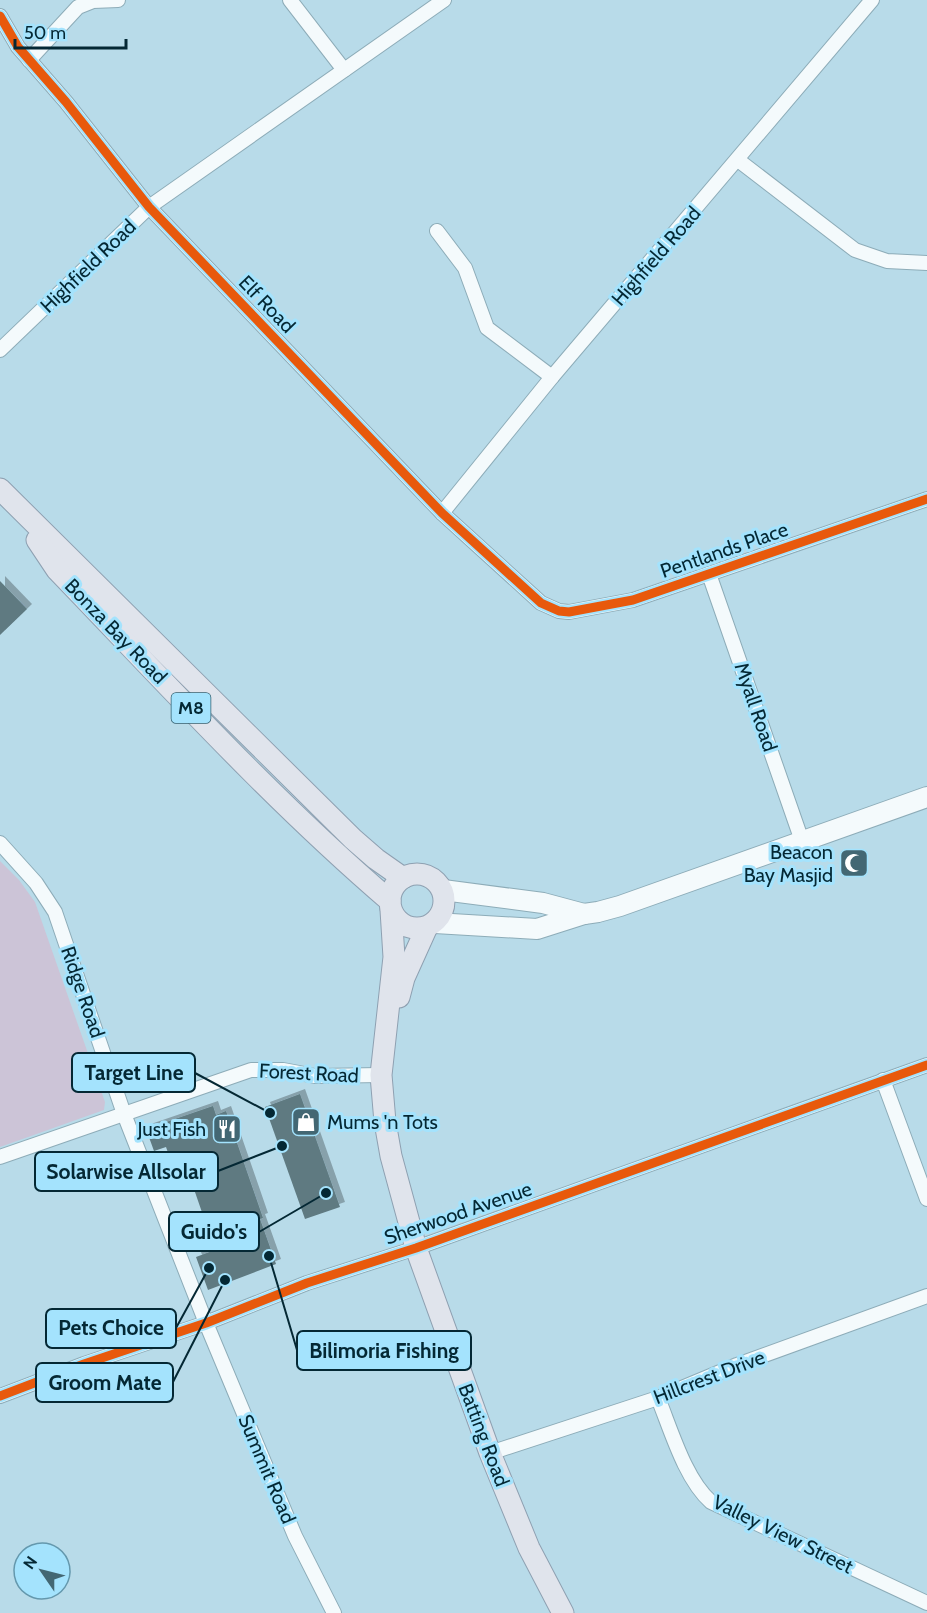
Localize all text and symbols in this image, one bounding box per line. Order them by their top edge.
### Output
scale bar [15,12,126,50]
text: 50 m [24,22,66,44]
street label: Highfield Road [606,201,706,311]
street label: Highfield Road [35,214,141,318]
street label: Elf Road [234,270,300,338]
street label: Pentlands Place [657,517,791,583]
street label: Bonza Bay Road [60,573,172,689]
street label: Myall Road [730,659,782,755]
road number: M8 [172,693,210,723]
place label: Beacon Bay Masjid [744,840,833,887]
mosque icon: Beacon Bay Masjid [838,847,870,879]
street label: Ridge Road [56,943,110,1041]
callout: Target Line [72,1053,195,1092]
street label: Forest Road [259,1058,359,1088]
text: Target Line [85,1060,184,1085]
shop icon: Mums 'n Tots [290,1106,322,1138]
place label: Mums 'n Tots [327,1110,438,1134]
restaurant icon: Just Fish [211,1113,243,1145]
place label: Just Fish [136,1117,206,1141]
callout: Solarwise Allsolar [35,1152,218,1191]
text: Solarwise Allsolar [46,1159,206,1184]
street label: Sherwood Avenue [381,1177,535,1249]
callout: Guido's [169,1212,259,1251]
text: Guido's [181,1219,247,1244]
callout: Pets Choice [46,1309,176,1348]
text: Pets Choice [58,1315,164,1340]
callout: Bilimoria Fishing [297,1331,471,1370]
text: Bilimoria Fishing [309,1338,459,1363]
street label: Hillcrest Drive [650,1345,768,1409]
callout: Groom Mate [36,1363,173,1402]
text: Groom Mate [48,1370,162,1395]
street label: Batting Road [453,1380,515,1490]
street label: Summit Road [233,1411,301,1527]
street label: Valley View Street [709,1490,857,1578]
north arrow [12,1541,72,1601]
text: N [19,1553,41,1573]

